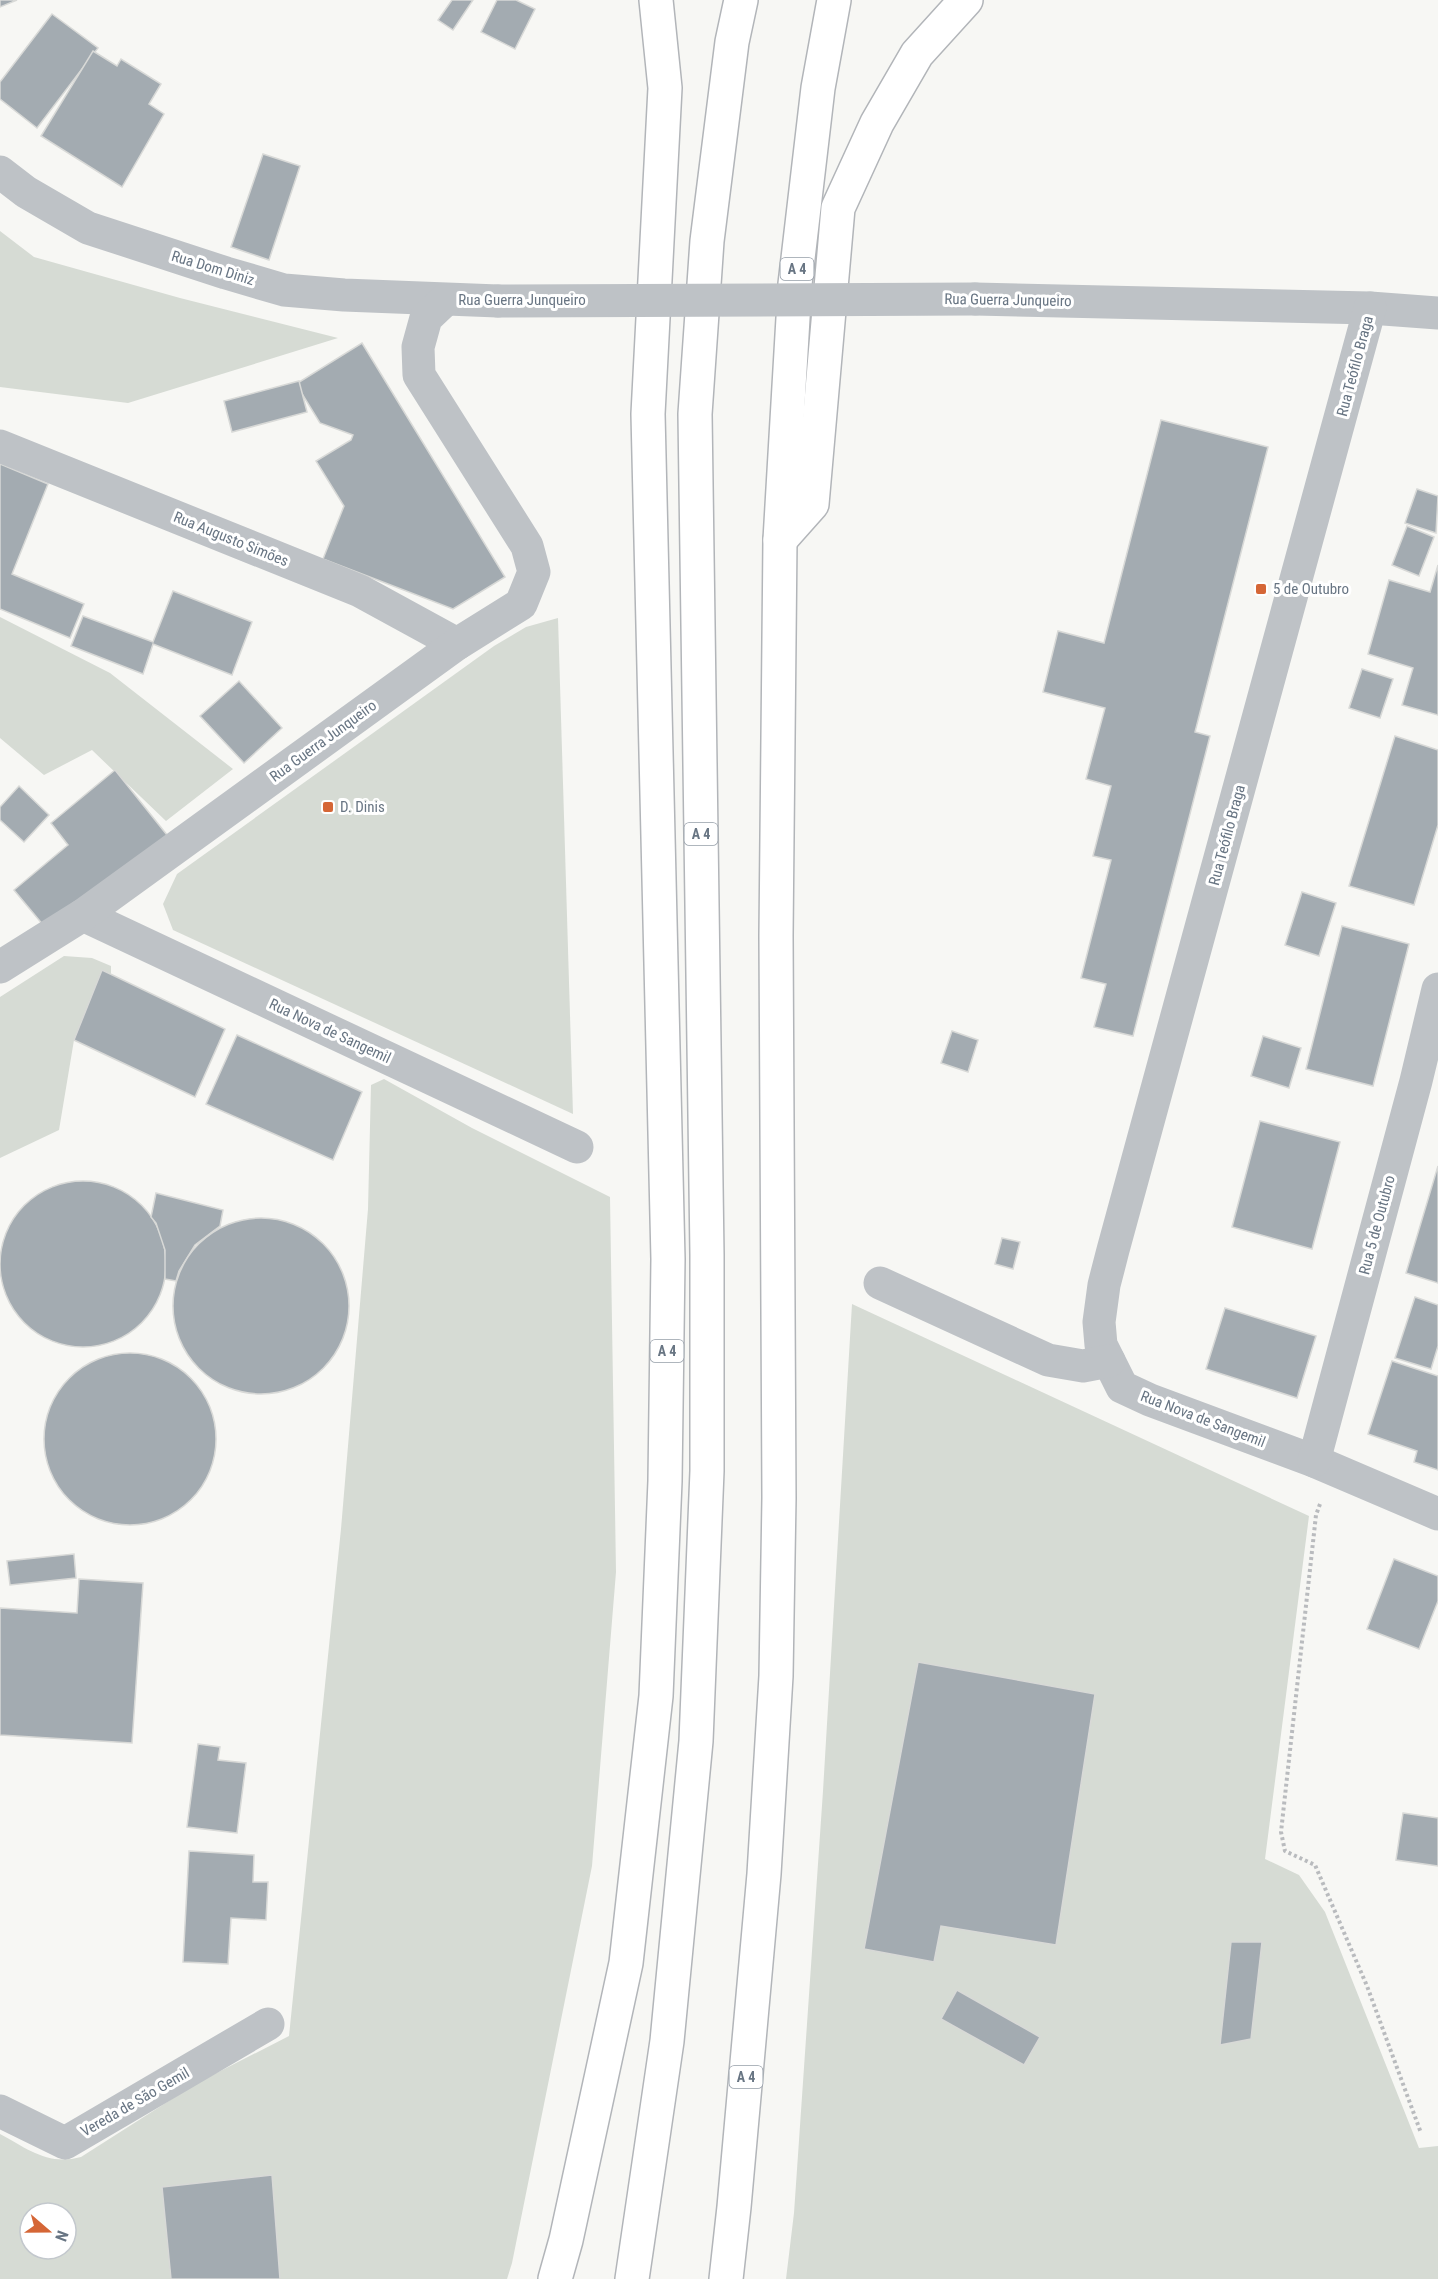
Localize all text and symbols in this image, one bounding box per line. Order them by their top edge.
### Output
street label: Rua Dom Diniz [169,247,257,289]
road number: A 4 [780,258,814,280]
street label: Rua Guerra Junqueiro [944,290,1072,310]
street label: Rua Guerra Junqueiro [458,291,586,309]
street label: Rua Teófilo Braga [1333,314,1377,418]
street label: Rua Augusto Simões [171,508,291,570]
place label: 5 de Outubro [1273,580,1349,598]
marker: 5 de Outubro [1254,582,1268,596]
street label: Rua Guerra Junqueiro [266,696,380,786]
street label: Rua Teófilo Braga [1205,783,1249,887]
place label: D. Dinis [340,798,385,816]
marker: D. Dinis [321,800,335,814]
road number: A 4 [684,823,718,845]
street label: Rua Nova de Sangemil [266,995,394,1067]
street label: Rua 5 de Outubro [1355,1173,1399,1277]
road number: A 4 [650,1340,684,1362]
street label: Rua Nova de Sangemil [1138,1387,1268,1451]
street label: Vereda de São Gemil [77,2064,193,2140]
road number: A 4 [730,2066,762,2088]
north arrow [18,2201,78,2261]
text: N [51,2228,72,2244]

